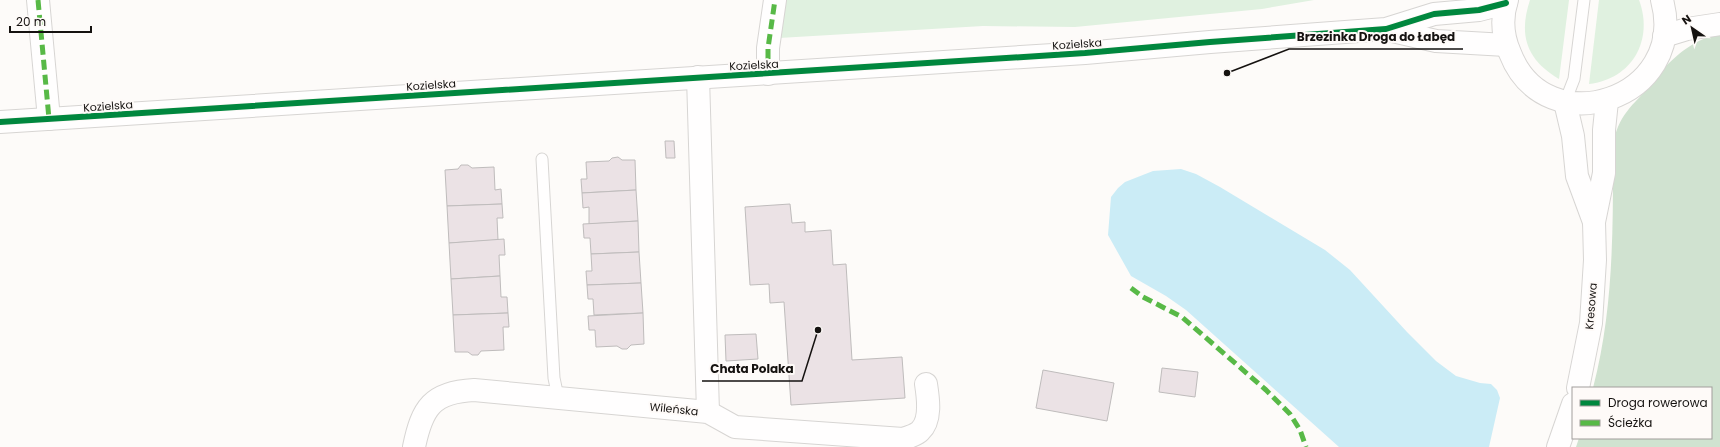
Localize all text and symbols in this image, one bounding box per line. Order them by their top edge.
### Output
scale bar [10,8,91,34]
north arrow [1672,8,1712,48]
text: N [1679,11,1694,29]
text: 20 m [16,13,46,30]
callout: Brzezinka Droga do Łabęd [1289,25,1463,49]
text: Brzezinka Droga do Łabęd [1297,28,1455,45]
street label: Kozielska [1052,34,1102,54]
street label: Kozielska [729,56,779,74]
street label: Kozielska [406,75,456,95]
street label: Kozielska [83,96,133,116]
street label: Kresowa [1581,282,1601,330]
callout: Chata Polaka [702,357,802,381]
text: Chata Polaka [710,360,794,377]
legend [1572,387,1712,439]
text: Droga rowerowa [1608,394,1708,411]
street label: Wileńska [649,398,699,420]
text: Ścieżka [1608,414,1652,431]

